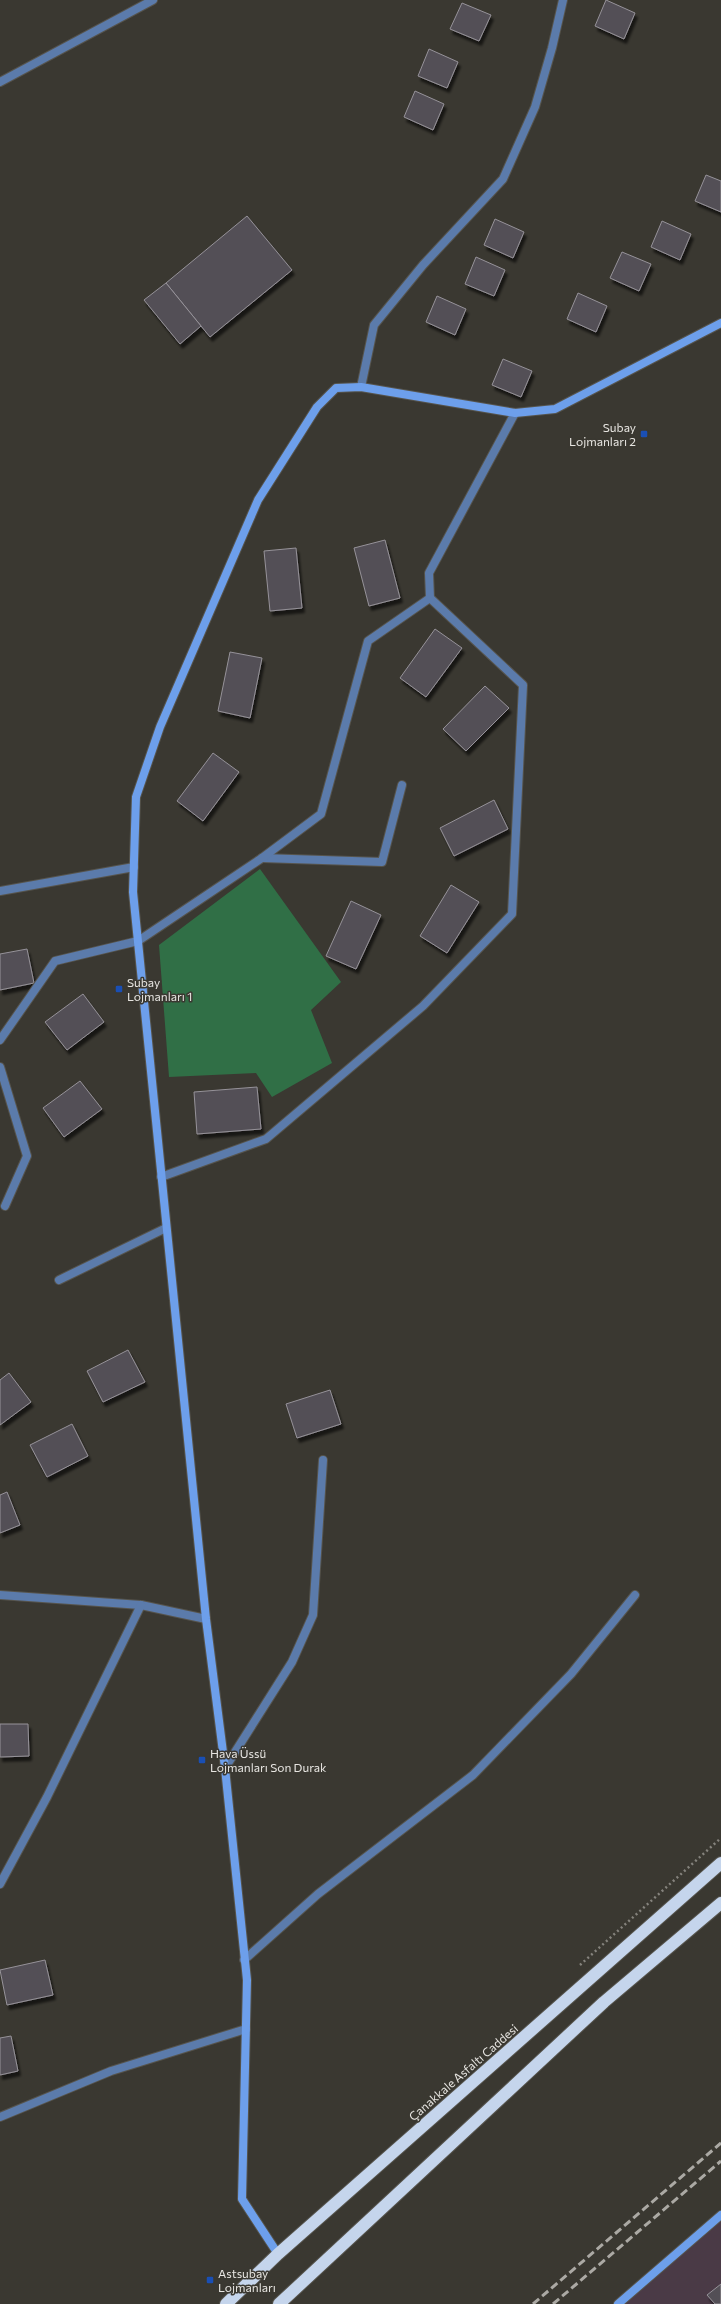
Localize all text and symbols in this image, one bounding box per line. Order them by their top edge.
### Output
place label: Subay Lojmanları 2 [569,420,636,448]
marker: Subay Lojmanları 2 [639,429,649,439]
place label: Subay Lojmanları 1 [127,975,192,1003]
marker: Subay Lojmanları 1 [114,984,124,994]
place label: Hava Üssü Lojmanları Son Durak [210,1746,327,1774]
marker: Hava Üssü Lojmanları Son Durak [197,1755,207,1765]
street label: Çanakkale Asfaltı Caddesi [406,2021,520,2123]
place label: Astsubay Lojmanları [218,2266,276,2294]
marker: Astsubay Lojmanları [205,2275,215,2285]

